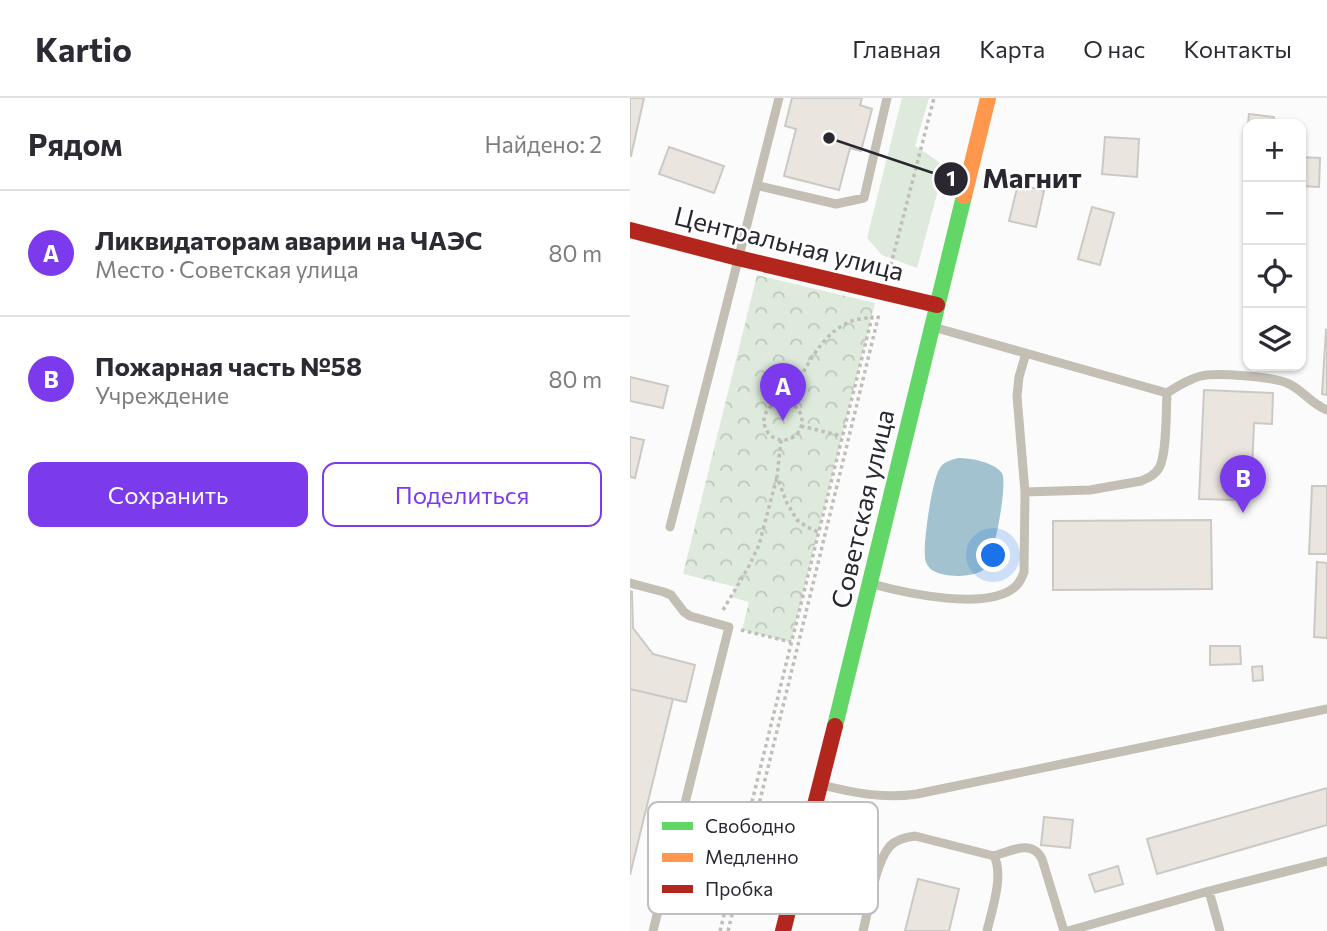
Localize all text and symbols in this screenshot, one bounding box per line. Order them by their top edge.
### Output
text: Kartio [35,28,132,69]
text: Главная [852,34,941,63]
text: Карта [979,34,1045,63]
text: О нас [1083,34,1145,63]
text: Контакты [1183,34,1292,63]
map controls [1243,119,1306,371]
button: + [1243,119,1306,182]
text: Рядом [28,125,122,162]
text: Найдено: 2 [485,130,602,158]
callout: Магнит [933,154,1096,203]
text: Магнит [982,160,1082,194]
text: 1 [946,165,956,190]
button: − [1243,182,1306,245]
street label: Центральная улица [671,199,907,286]
text: Ликвидаторам аварии на ЧАЭС [95,224,483,255]
text: A [43,239,59,267]
text: 80 m [549,239,602,267]
button: locate [1243,245,1306,308]
text: Место · Советская улица [95,255,359,283]
button: layers [1243,308,1306,371]
text: Пожарная часть №58 [95,350,362,381]
pin: A [760,363,806,421]
text: B [43,365,59,393]
text: 80 m [549,365,602,393]
text: Учреждение [95,381,229,409]
street label: Советская улица [824,406,899,611]
pin: B [1220,455,1266,513]
button: Сохранить [28,462,308,527]
button: Поделиться [322,462,602,527]
your location [976,538,1010,572]
legend [648,802,878,914]
text: Свободно [705,814,795,837]
text: Медленно [705,845,799,868]
text: Пробка [705,877,773,900]

